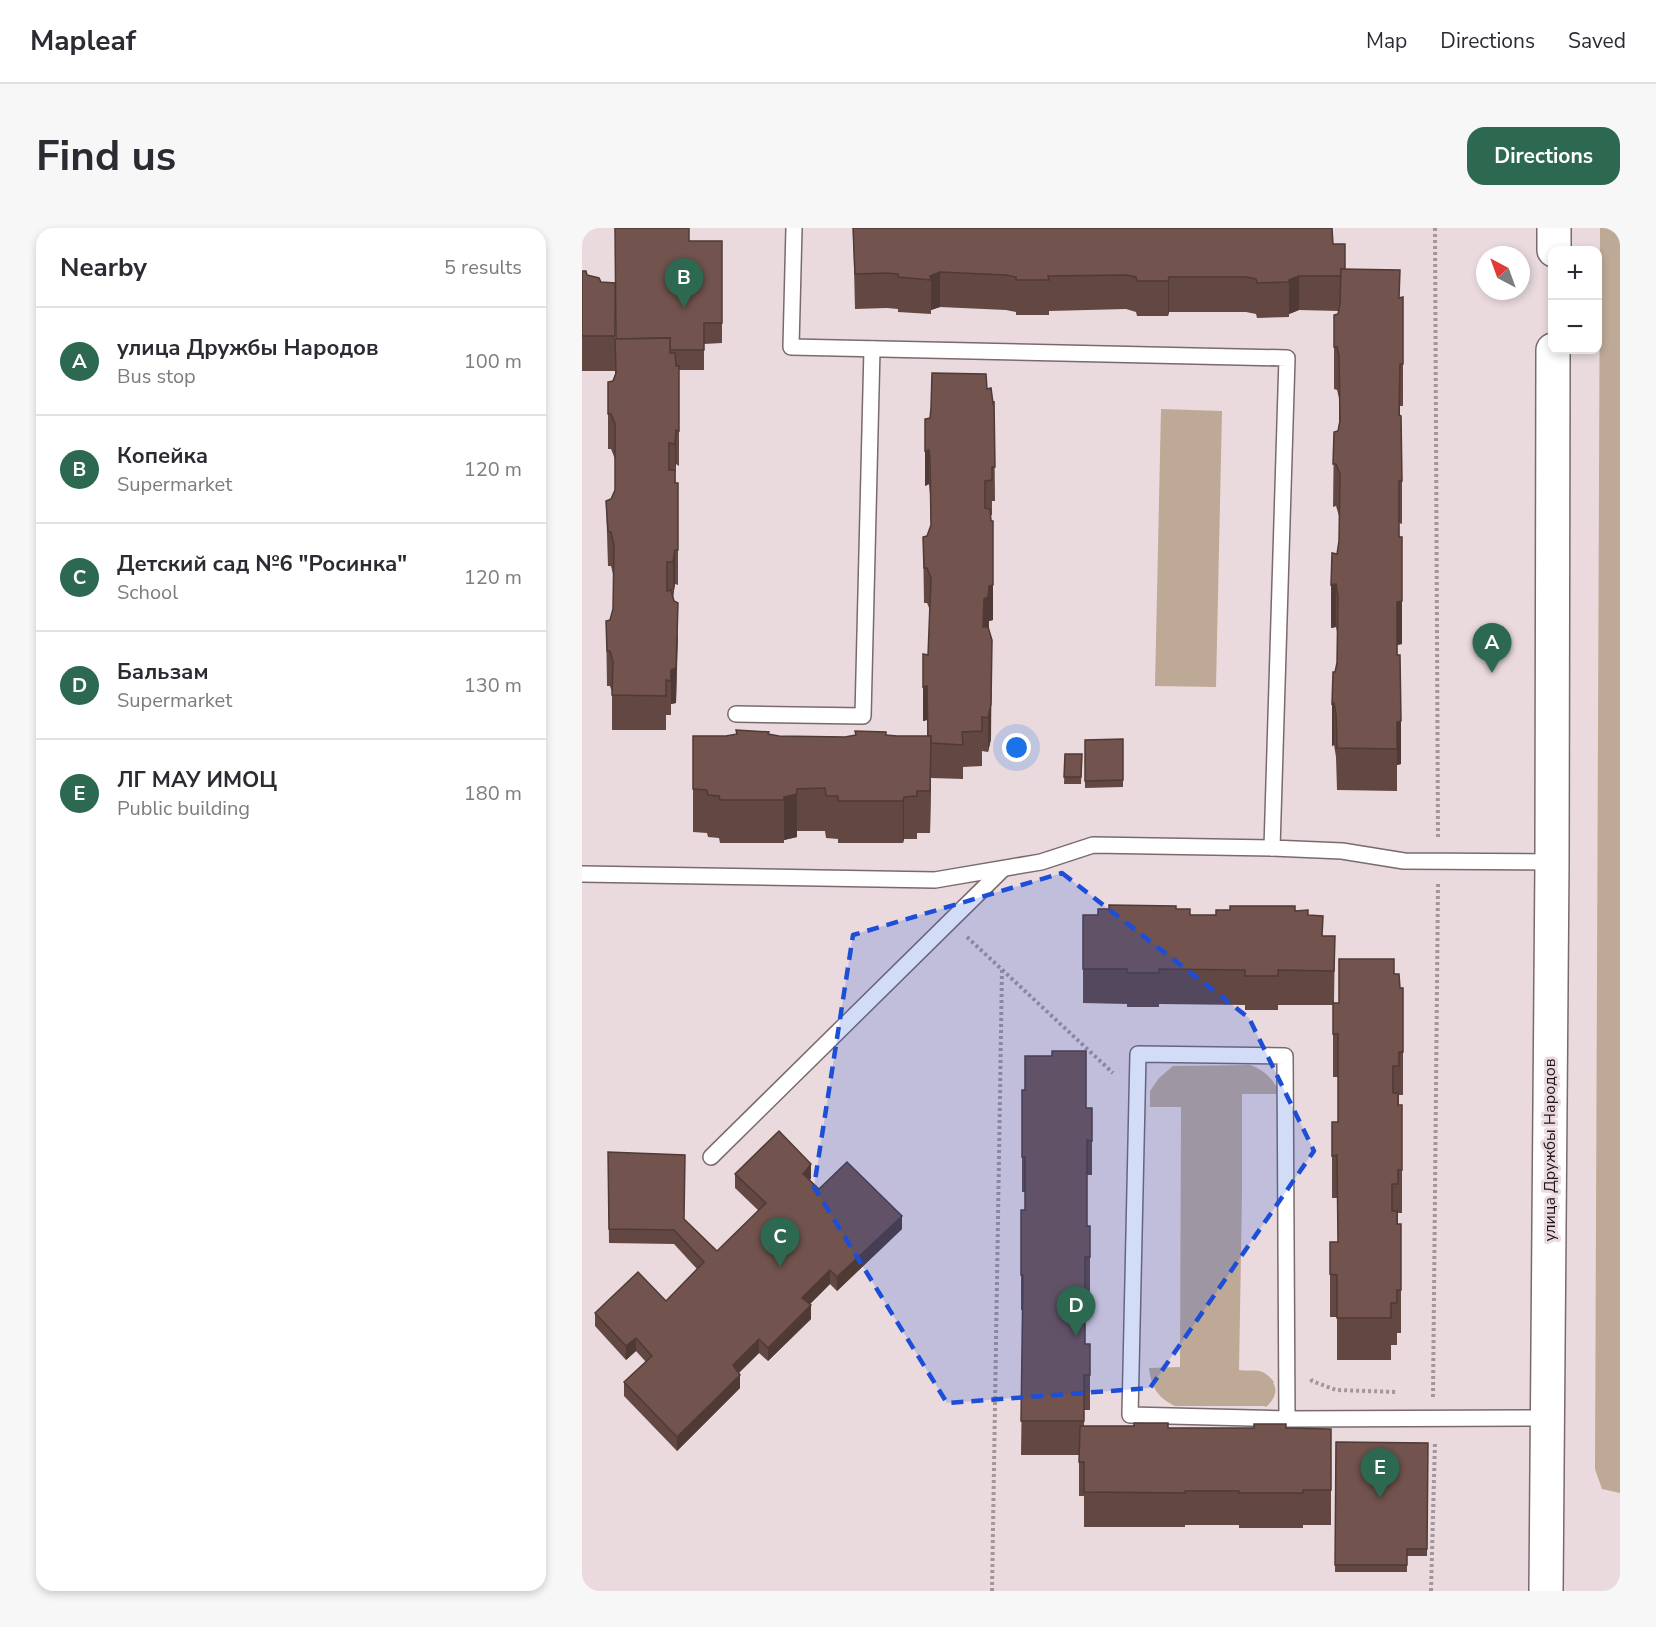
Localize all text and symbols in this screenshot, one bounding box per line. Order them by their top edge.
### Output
text: Mapleaf [30,22,136,60]
text: Map [1366,27,1407,55]
text: Directions [1440,27,1535,55]
text: Saved [1568,27,1626,55]
button: Directions [1467,127,1620,185]
text: Find us [36,128,176,185]
north arrow [1476,246,1530,300]
map controls [1548,246,1602,354]
button: + [1548,246,1602,300]
text: Nearby [60,250,147,285]
text: 5 results [444,254,522,281]
pin: B [664,259,704,308]
button: − [1548,300,1602,354]
text: улица Дружбы Народов [117,333,379,363]
text: A [72,348,87,375]
text: 100 m [464,348,522,375]
text: Bus stop [117,363,196,390]
text: Копейка [117,441,208,471]
text: B [73,456,86,483]
text: 120 m [464,456,522,483]
text: Supermarket [117,471,232,498]
text: Детский сад №6 "Росинка" [117,549,407,579]
text: C [73,564,86,591]
text: 120 m [464,564,522,591]
text: School [117,579,178,606]
pin: A [1472,624,1512,673]
text: Бальзам [117,657,209,687]
text: D [72,672,87,699]
text: 130 m [464,672,522,699]
text: Supermarket [117,687,232,714]
your location [1002,733,1031,762]
text: ЛГ МАУ ИМОЦ [117,765,277,795]
text: E [74,780,85,807]
text: 180 m [464,780,522,807]
text: Public building [117,795,250,822]
street label: улица Дружбы Народов [1539,1058,1561,1242]
pin: C [760,1218,800,1267]
pin: D [1056,1286,1096,1336]
pin: E [1360,1448,1400,1498]

